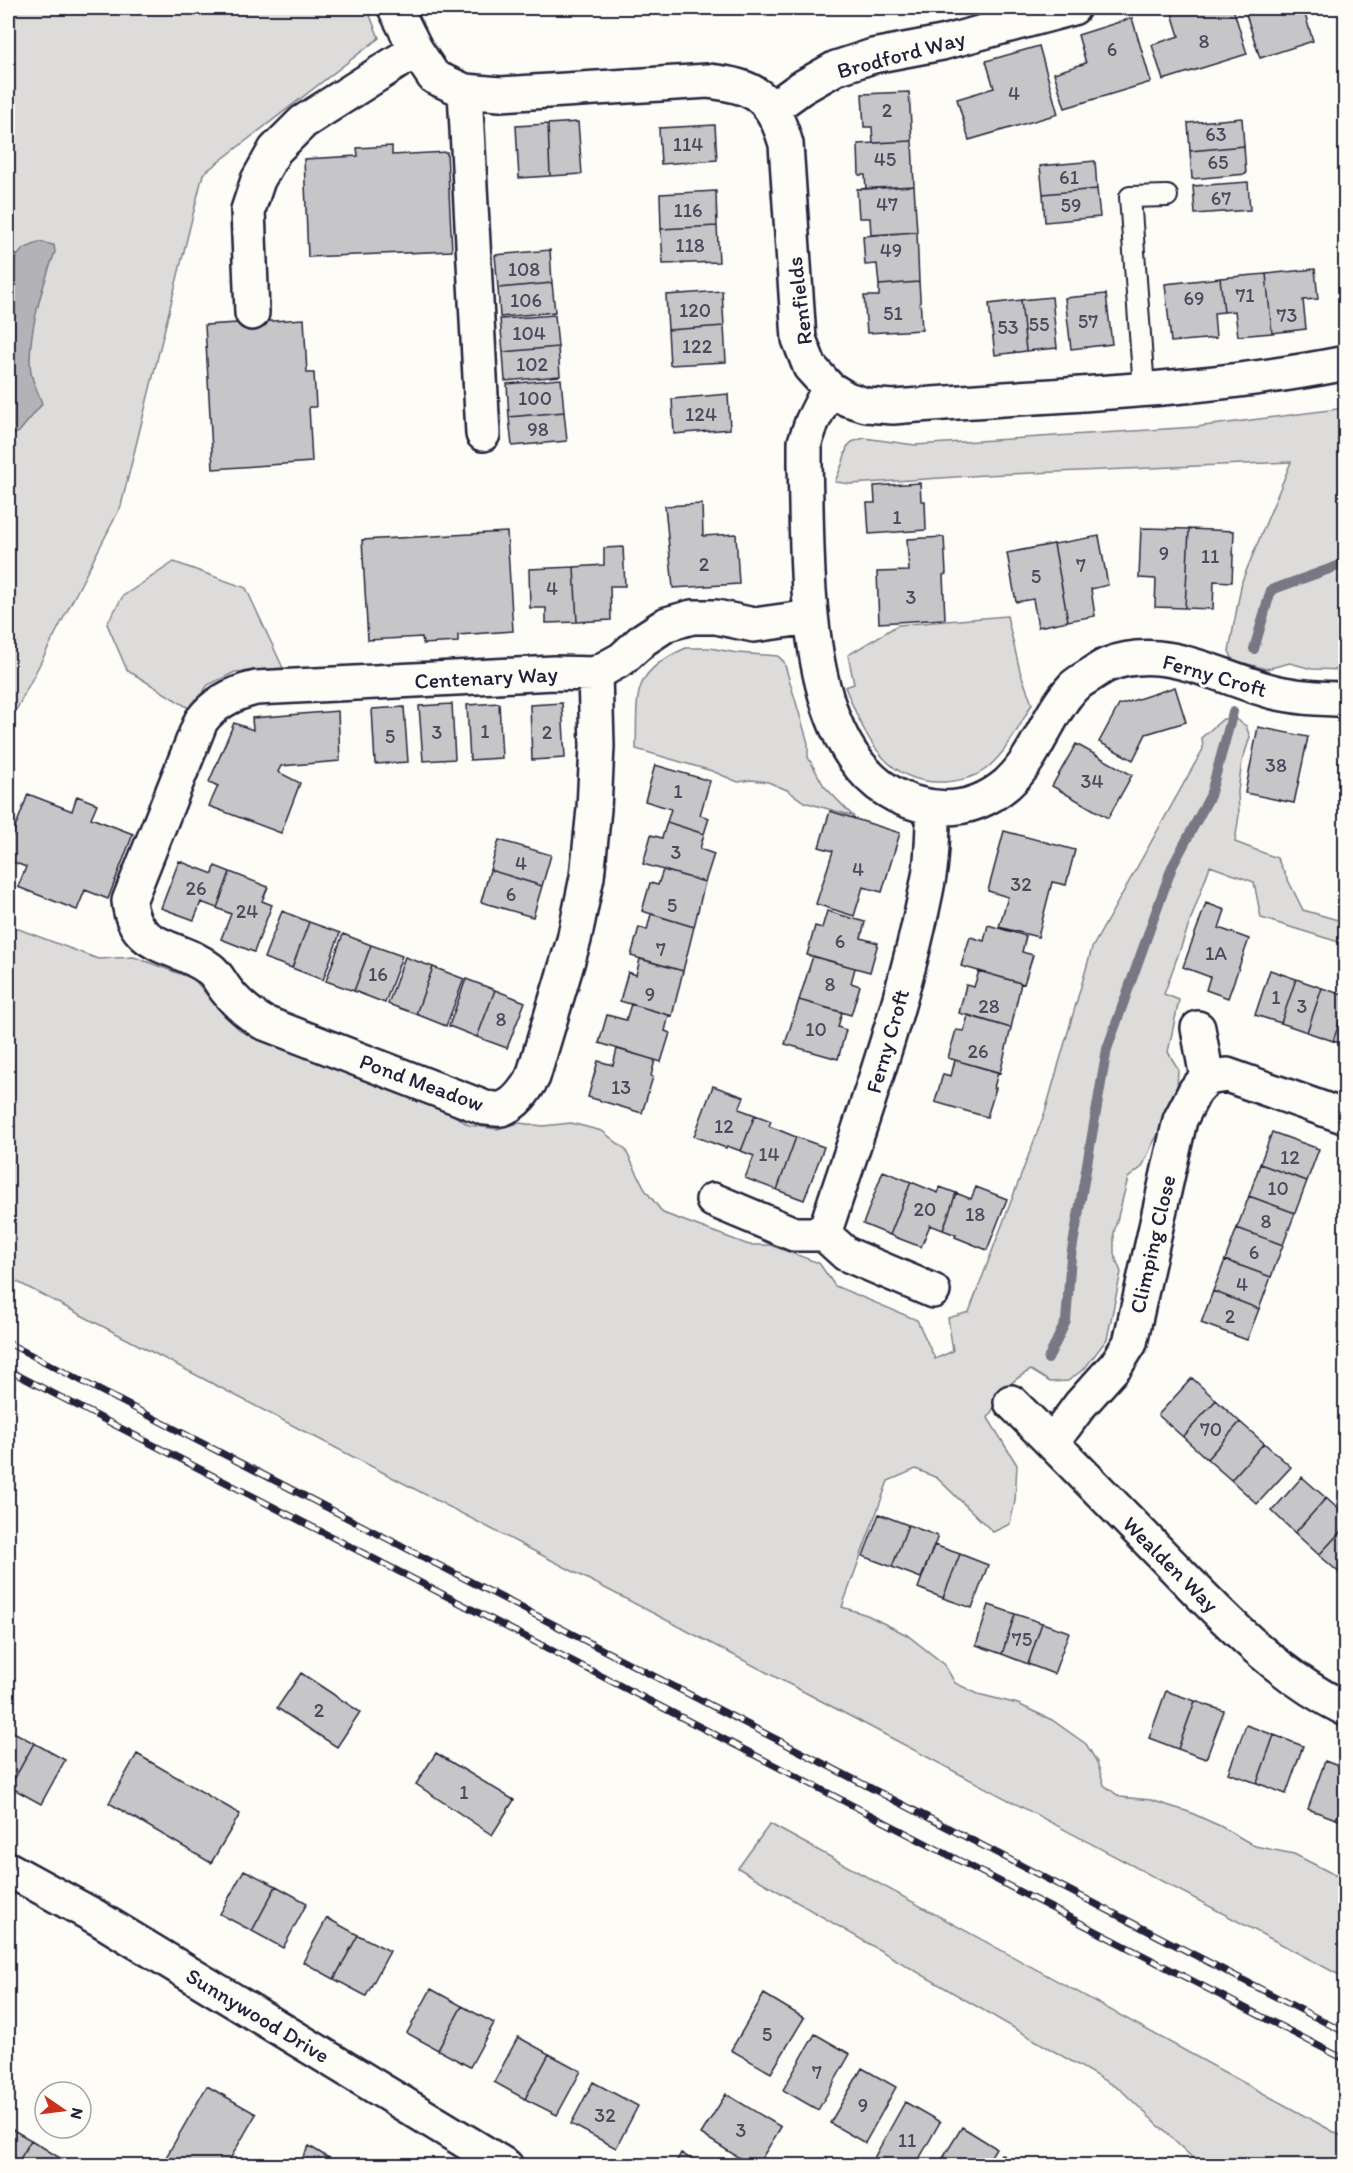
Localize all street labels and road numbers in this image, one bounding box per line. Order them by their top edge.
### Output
street label: Brodford Way [834,24,969,85]
street label: Renfields [781,255,818,346]
street label: Ferny Croft [1160,648,1270,703]
street label: Centenary Way [414,660,559,695]
street label: Ferny Croft [860,986,915,1096]
street label: Pond Meadow [356,1048,488,1117]
street label: Climping Close [1123,1172,1182,1316]
street label: Wealden Way [1117,1511,1225,1619]
street label: Sunnywood Drive [181,1962,334,2069]

